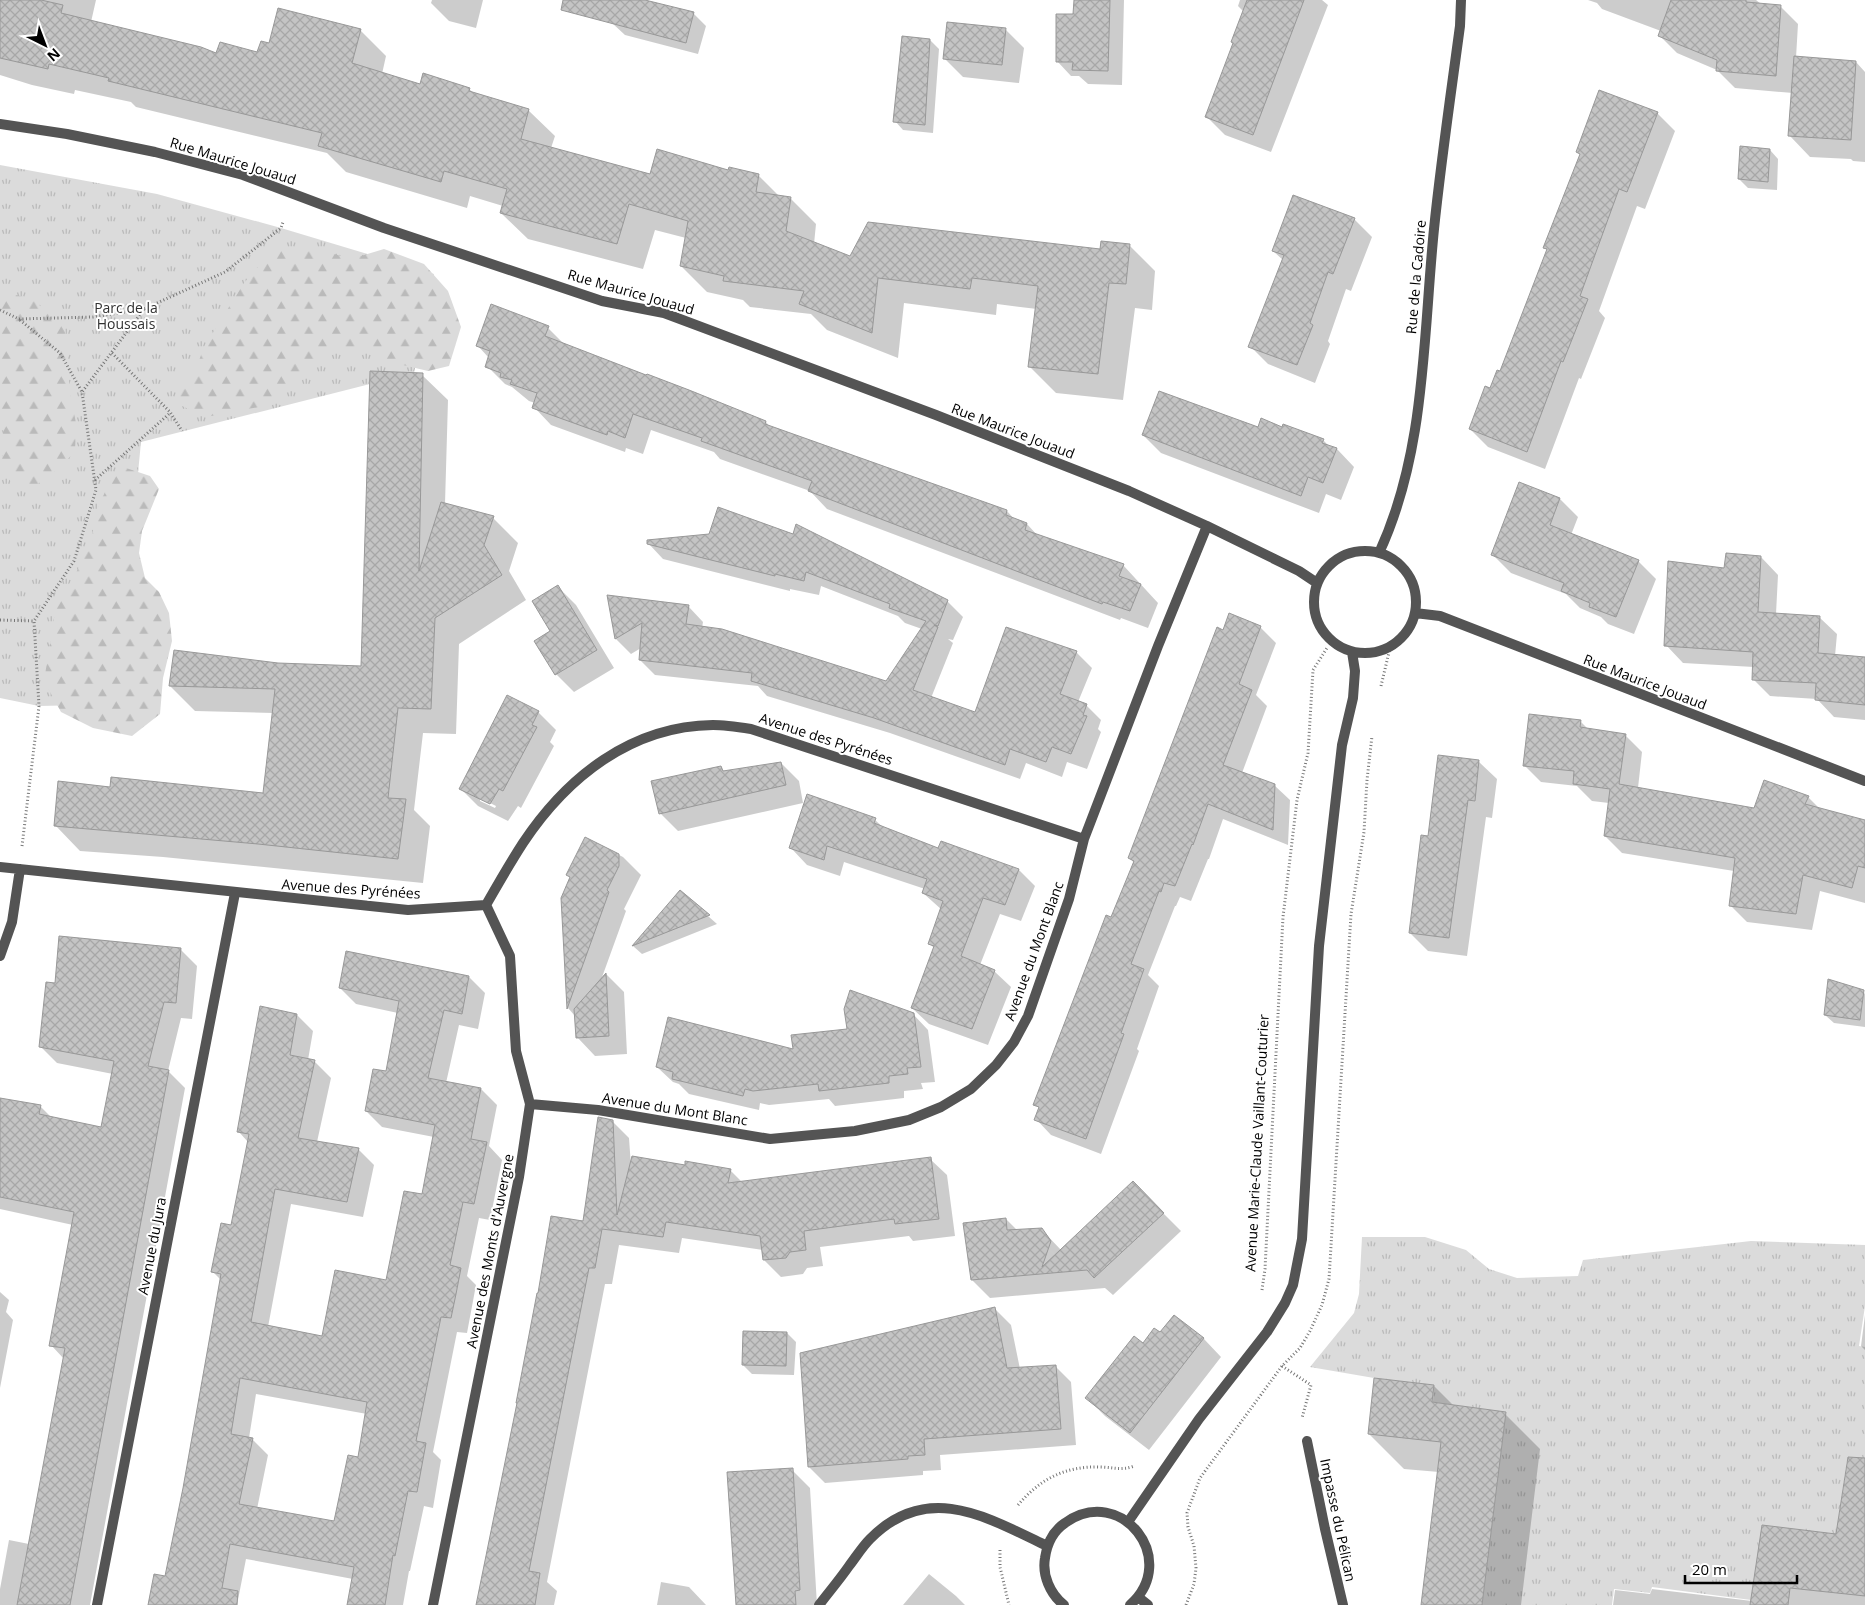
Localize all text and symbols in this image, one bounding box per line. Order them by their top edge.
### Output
north arrow [20,20,70,70]
text: N [43,44,65,66]
street label: Rue Maurice Jouaud [168,132,298,189]
street label: Rue de la Cadoire [1401,219,1430,335]
street label: Rue Maurice Jouaud [566,264,697,319]
park label: Parc de la Houssais [94,298,158,333]
street label: Rue Maurice Jouaud [949,398,1078,463]
street label: Rue Maurice Jouaud [1581,649,1710,714]
street label: Avenue des Pyrénées [757,708,896,769]
street label: Avenue des Pyrénées [281,874,421,903]
street label: Avenue du Mont Blanc [999,878,1068,1023]
street label: Avenue Marie-Claude Vaillant-Couturier [1240,1013,1273,1272]
street label: Avenue du Mont Blanc [601,1088,749,1129]
street label: Avenue des Monts d'Auvergne [461,1152,518,1350]
street label: Avenue du Jura [133,1195,170,1296]
street label: Impasse du Pélican [1316,1457,1361,1583]
scale bar [1685,1552,1798,1584]
text: 20 m [1692,1559,1727,1579]

